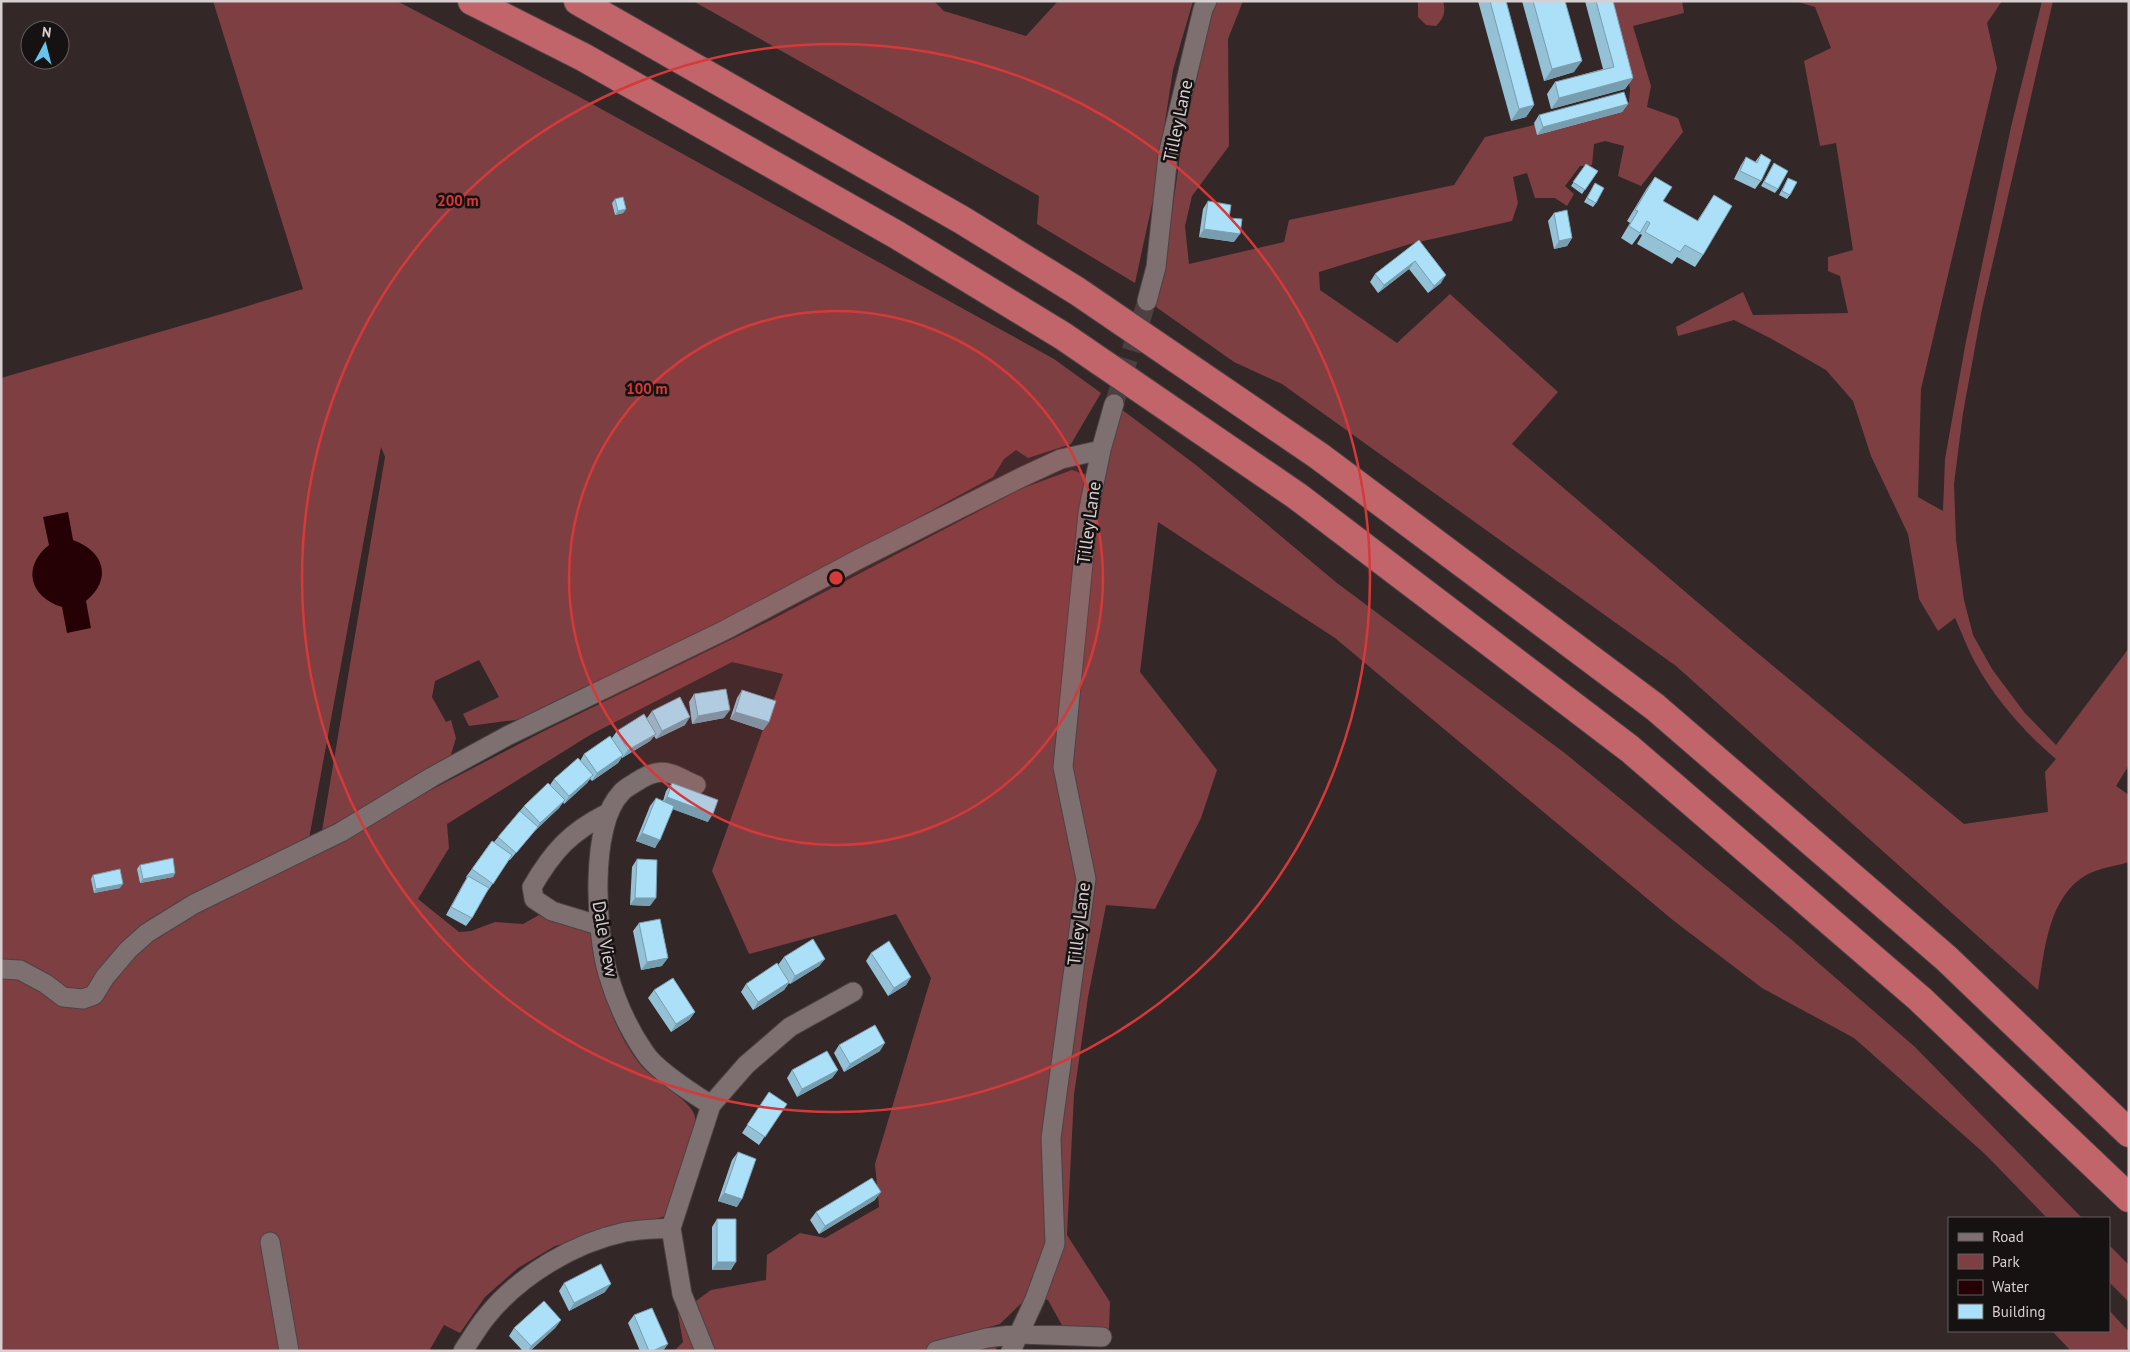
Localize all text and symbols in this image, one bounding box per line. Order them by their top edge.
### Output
north arrow [20,20,70,70]
text: N [41,23,52,42]
street label: Tilley Lane [1158,78,1197,164]
text: 200 m [437,191,479,210]
text: 100 m [626,379,668,398]
street label: Tilley Lane [1071,480,1106,566]
centre of rings [827,569,845,587]
street label: Tilley Lane [1062,881,1095,967]
street label: Dale View [588,899,624,979]
legend [1948,1217,2110,1332]
text: Road [1992,1227,2024,1246]
text: Park [1992,1252,2020,1271]
text: Water [1992,1277,2029,1296]
text: Building [1992,1302,2046,1321]

